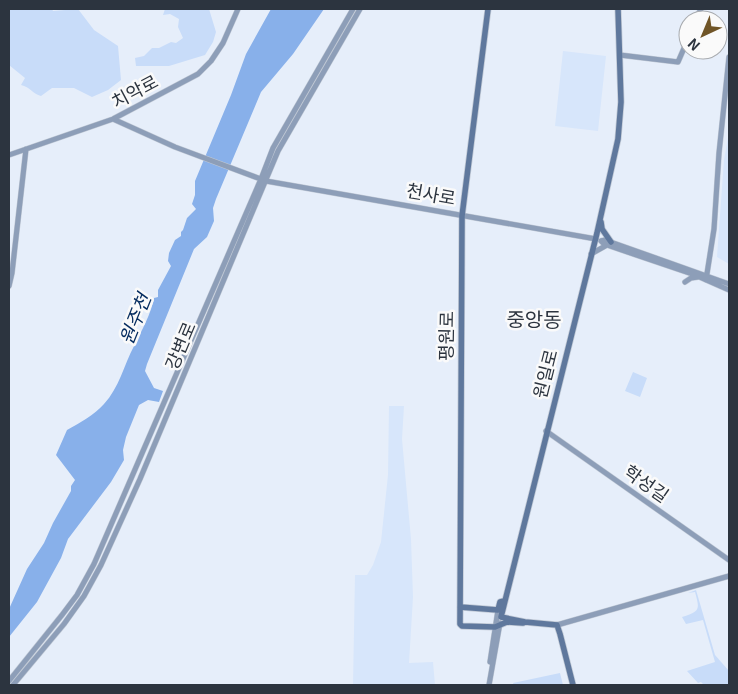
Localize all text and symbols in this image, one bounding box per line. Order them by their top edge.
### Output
north arrow [678,10,728,60]
text: N [683,34,704,56]
street label: 치악로 [106,67,162,113]
street label: 천사로 [405,176,458,210]
water label: 원주천 [111,288,157,348]
district label: 중앙동 [506,304,562,333]
street label: 평원로 [432,311,458,361]
street label: 강변로 [157,317,201,373]
street label: 원일로 [525,346,563,401]
street label: 학성길 [619,457,675,507]

